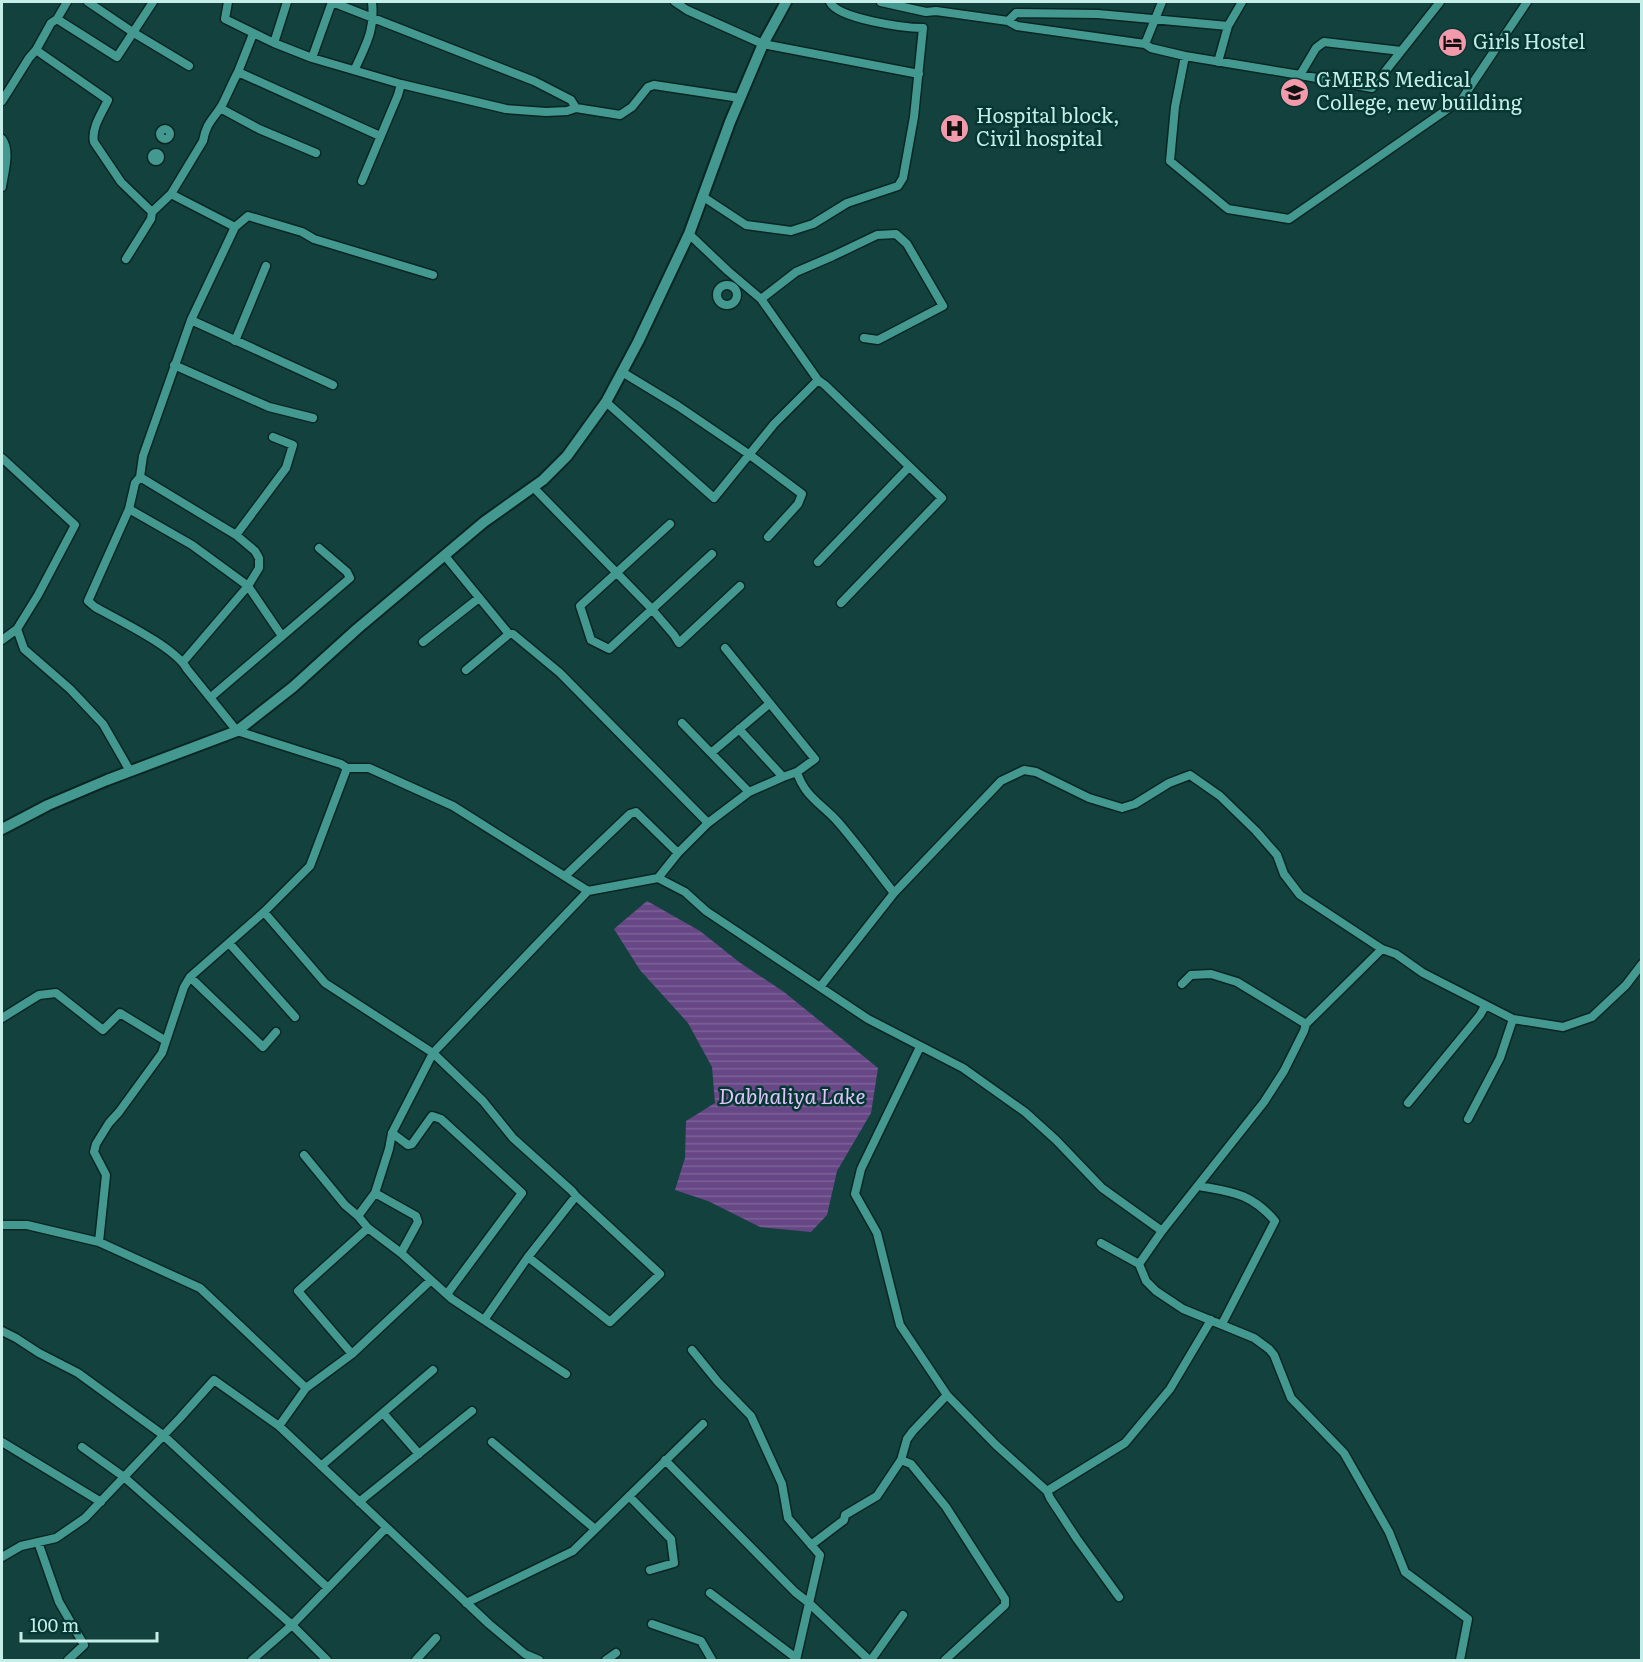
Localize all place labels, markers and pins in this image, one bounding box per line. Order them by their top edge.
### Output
place label: Girls Hostel [1473,25,1585,55]
hotel icon: Girls Hostel [1436,26,1468,58]
place label: GMERS Medical College, new building [1316,63,1523,116]
school or university icon: GMERS Medical College, new building [1279,76,1311,108]
place label: Hospital block, Civil hospital [976,99,1119,152]
hospital icon: Hospital block, Civil hospital [939,112,971,144]

